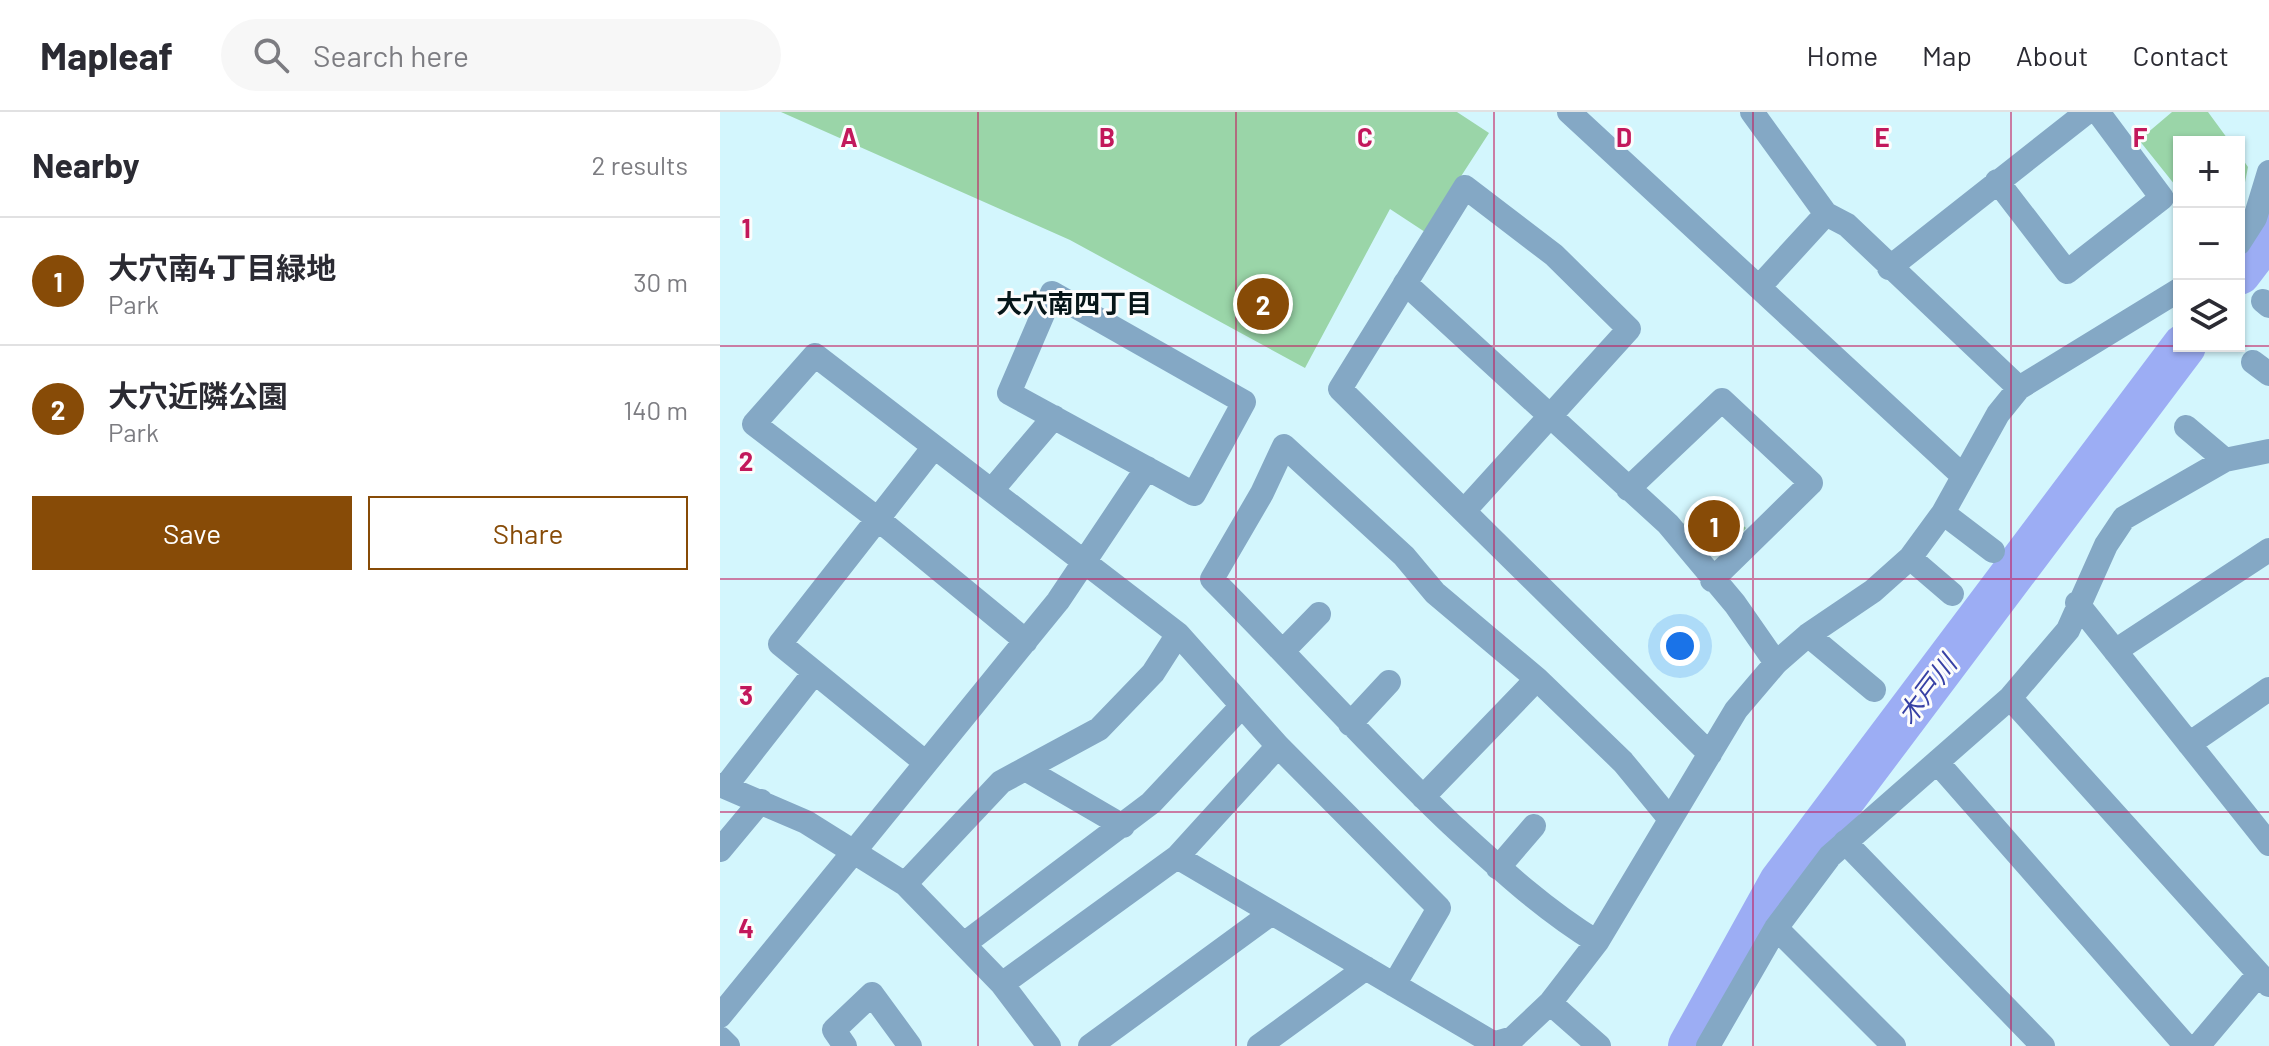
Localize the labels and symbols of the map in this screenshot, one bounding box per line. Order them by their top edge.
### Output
text: A [840,121,858,152]
text: B [1099,121,1115,152]
text: C [1357,121,1373,152]
text: D [1616,121,1632,152]
text: E [1874,121,1890,152]
text: F [2133,121,2148,152]
text: 1 [741,212,751,243]
pin: 2 [1237,274,1289,334]
district label: 大穴南四丁目 [996,287,1152,318]
text: 2 [739,445,753,476]
pin: 1 [1688,496,1740,556]
your location [1660,626,1700,666]
water label: 木戸川 [1890,646,1964,729]
text: 3 [739,679,753,710]
text: 4 [738,912,754,943]

